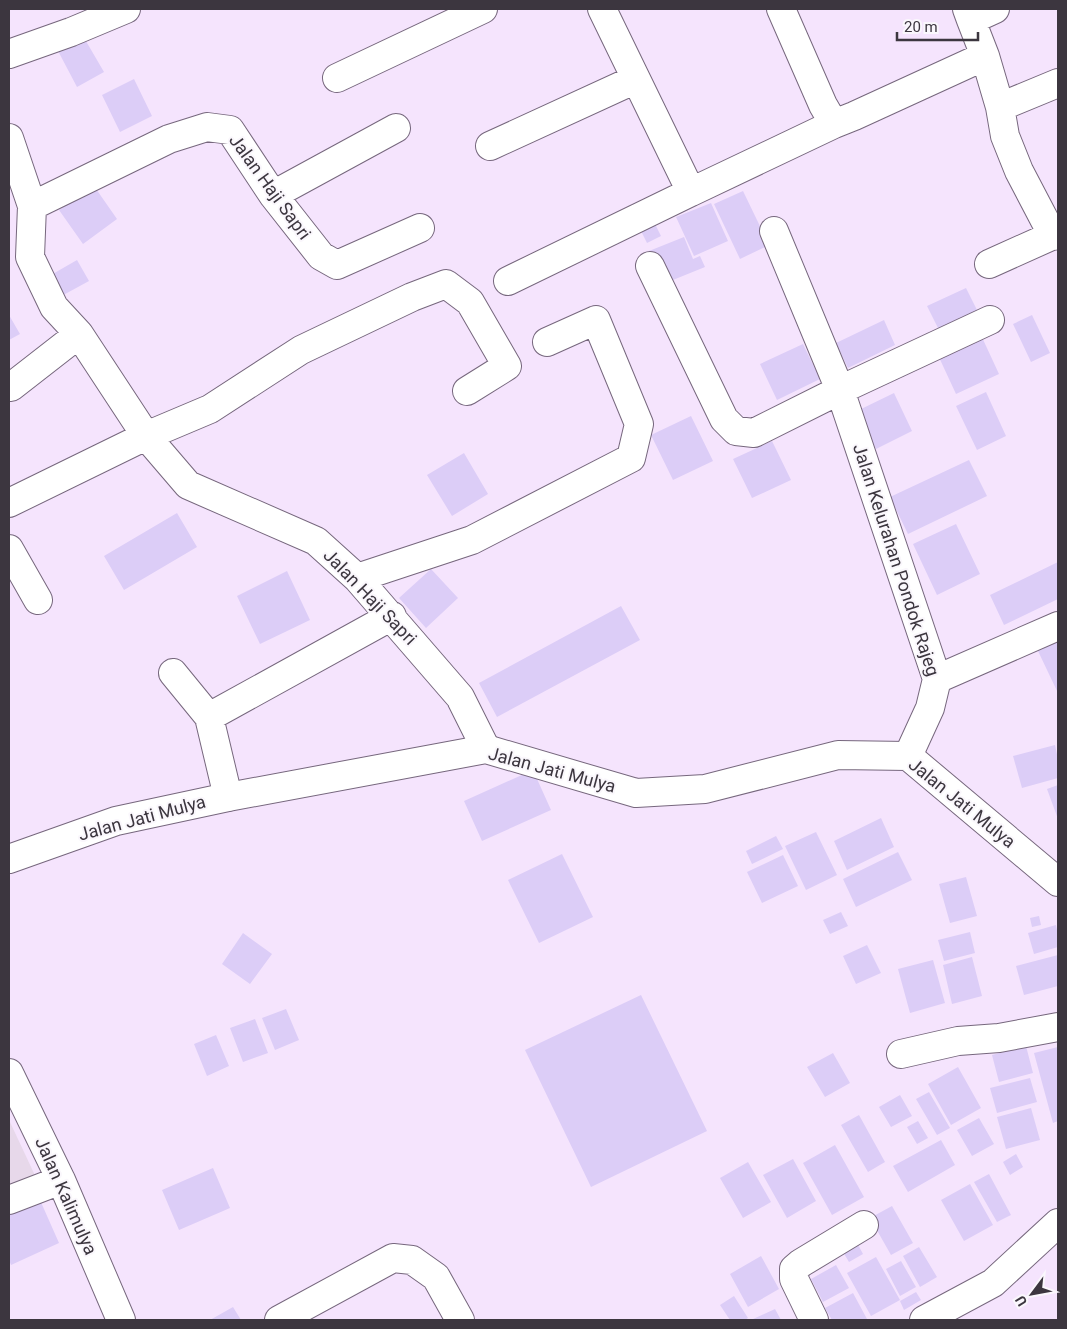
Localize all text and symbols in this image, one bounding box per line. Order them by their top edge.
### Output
scale bar [897,10,978,42]
text: 20 m [904,18,938,36]
street label: Jalan Haji Sapri [225,130,316,243]
street label: Jalan Kelurahan Pondok Rajeg [849,441,944,679]
street label: Jalan Haji Sapri [319,544,421,649]
street label: Jalan Jati Mulya [486,742,618,797]
street label: Jalan Jati Mulya [905,753,1020,852]
street label: Jalan Jati Mulya [76,790,208,845]
street label: Jalan Kalimulya [31,1134,102,1258]
north arrow [1007,1269,1057,1319]
text: U [1012,1293,1030,1309]

